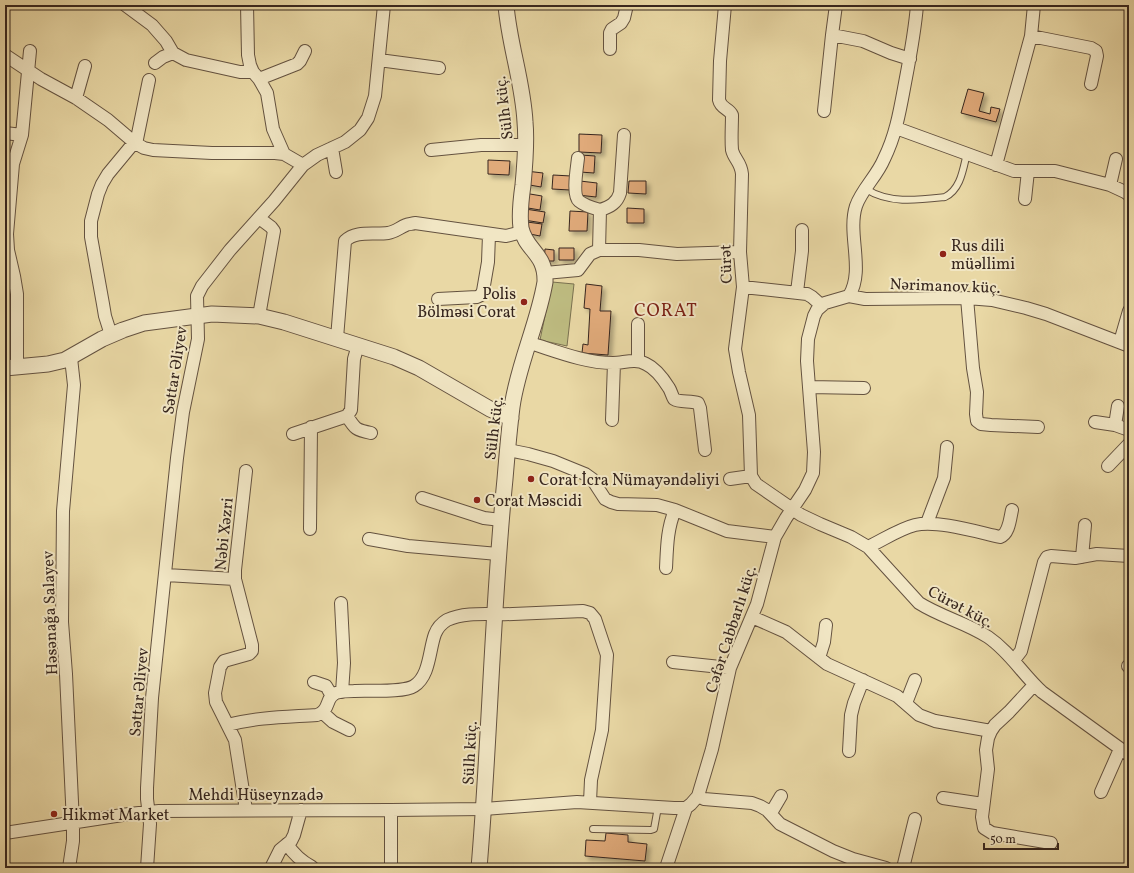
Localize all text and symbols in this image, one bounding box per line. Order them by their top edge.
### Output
street label: Sülh küç. [490,75,520,141]
place label: Rus dili müəllimi [951,236,1015,276]
street label: Cürət [715,243,739,284]
marker: Rus dili müəllimi [938,249,948,259]
street label: Nərimanov küç. [889,274,1001,300]
place label: Polis Bölmәsi Corat [417,284,516,324]
marker: Polis Bölmәsi Corat [519,297,529,307]
district label: CORAT [634,299,698,324]
street label: Səttar Əliyev [158,324,194,416]
street label: Sülh küç. [480,395,510,461]
place label: Corat İcra Nümayəndəliyi [539,470,720,492]
marker: Corat İcra Nümayəndəliyi [526,474,536,484]
place label: Corat Məscidi [485,491,582,513]
marker: Corat Məscidi [472,495,482,505]
street label: Nəbi Xəzri [210,497,240,572]
street label: Həsənağa Salayev [38,550,64,675]
street label: Cəfər Cabbarlı küç. [701,563,763,696]
street label: Cürət küç. [923,581,997,634]
street label: Səttar Əliyev [125,646,155,738]
street label: Sülh küç. [458,721,484,786]
street label: Mehdi Hüseynzadə [189,785,323,807]
place label: Hikmət Market [62,805,170,827]
marker: Hikmət Market [49,809,59,819]
scale bar [984,825,1058,851]
text: 50 m [990,832,1016,848]

